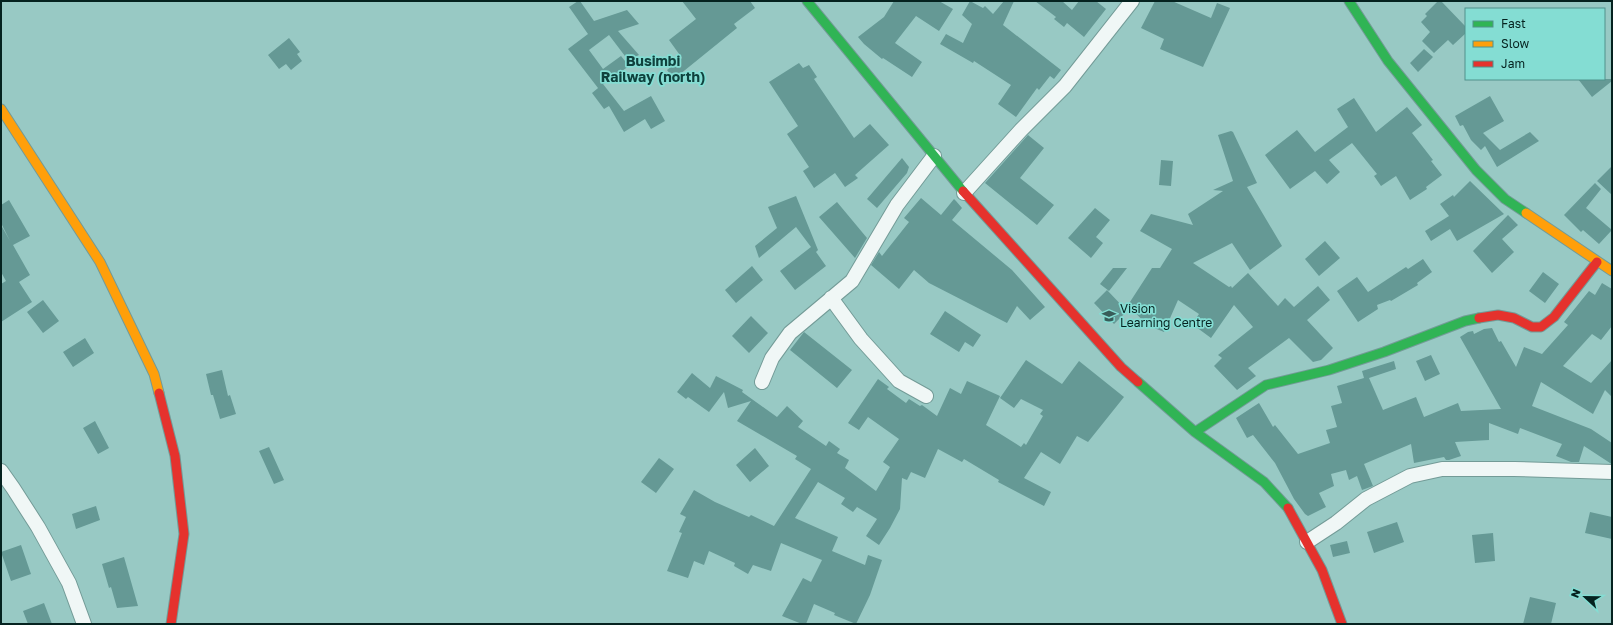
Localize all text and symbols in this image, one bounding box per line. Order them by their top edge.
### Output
legend [1465,8,1605,80]
text: Fast [1501,16,1526,31]
text: Slow [1501,36,1529,51]
district label: Busimbi Railway (north) [601,52,705,85]
text: Jam [1501,56,1525,71]
place label: Vision Learning Centre [1120,301,1212,330]
school or university icon: Vision Learning Centre [1101,308,1117,324]
north arrow [1565,577,1605,617]
text: N [1568,587,1583,599]

